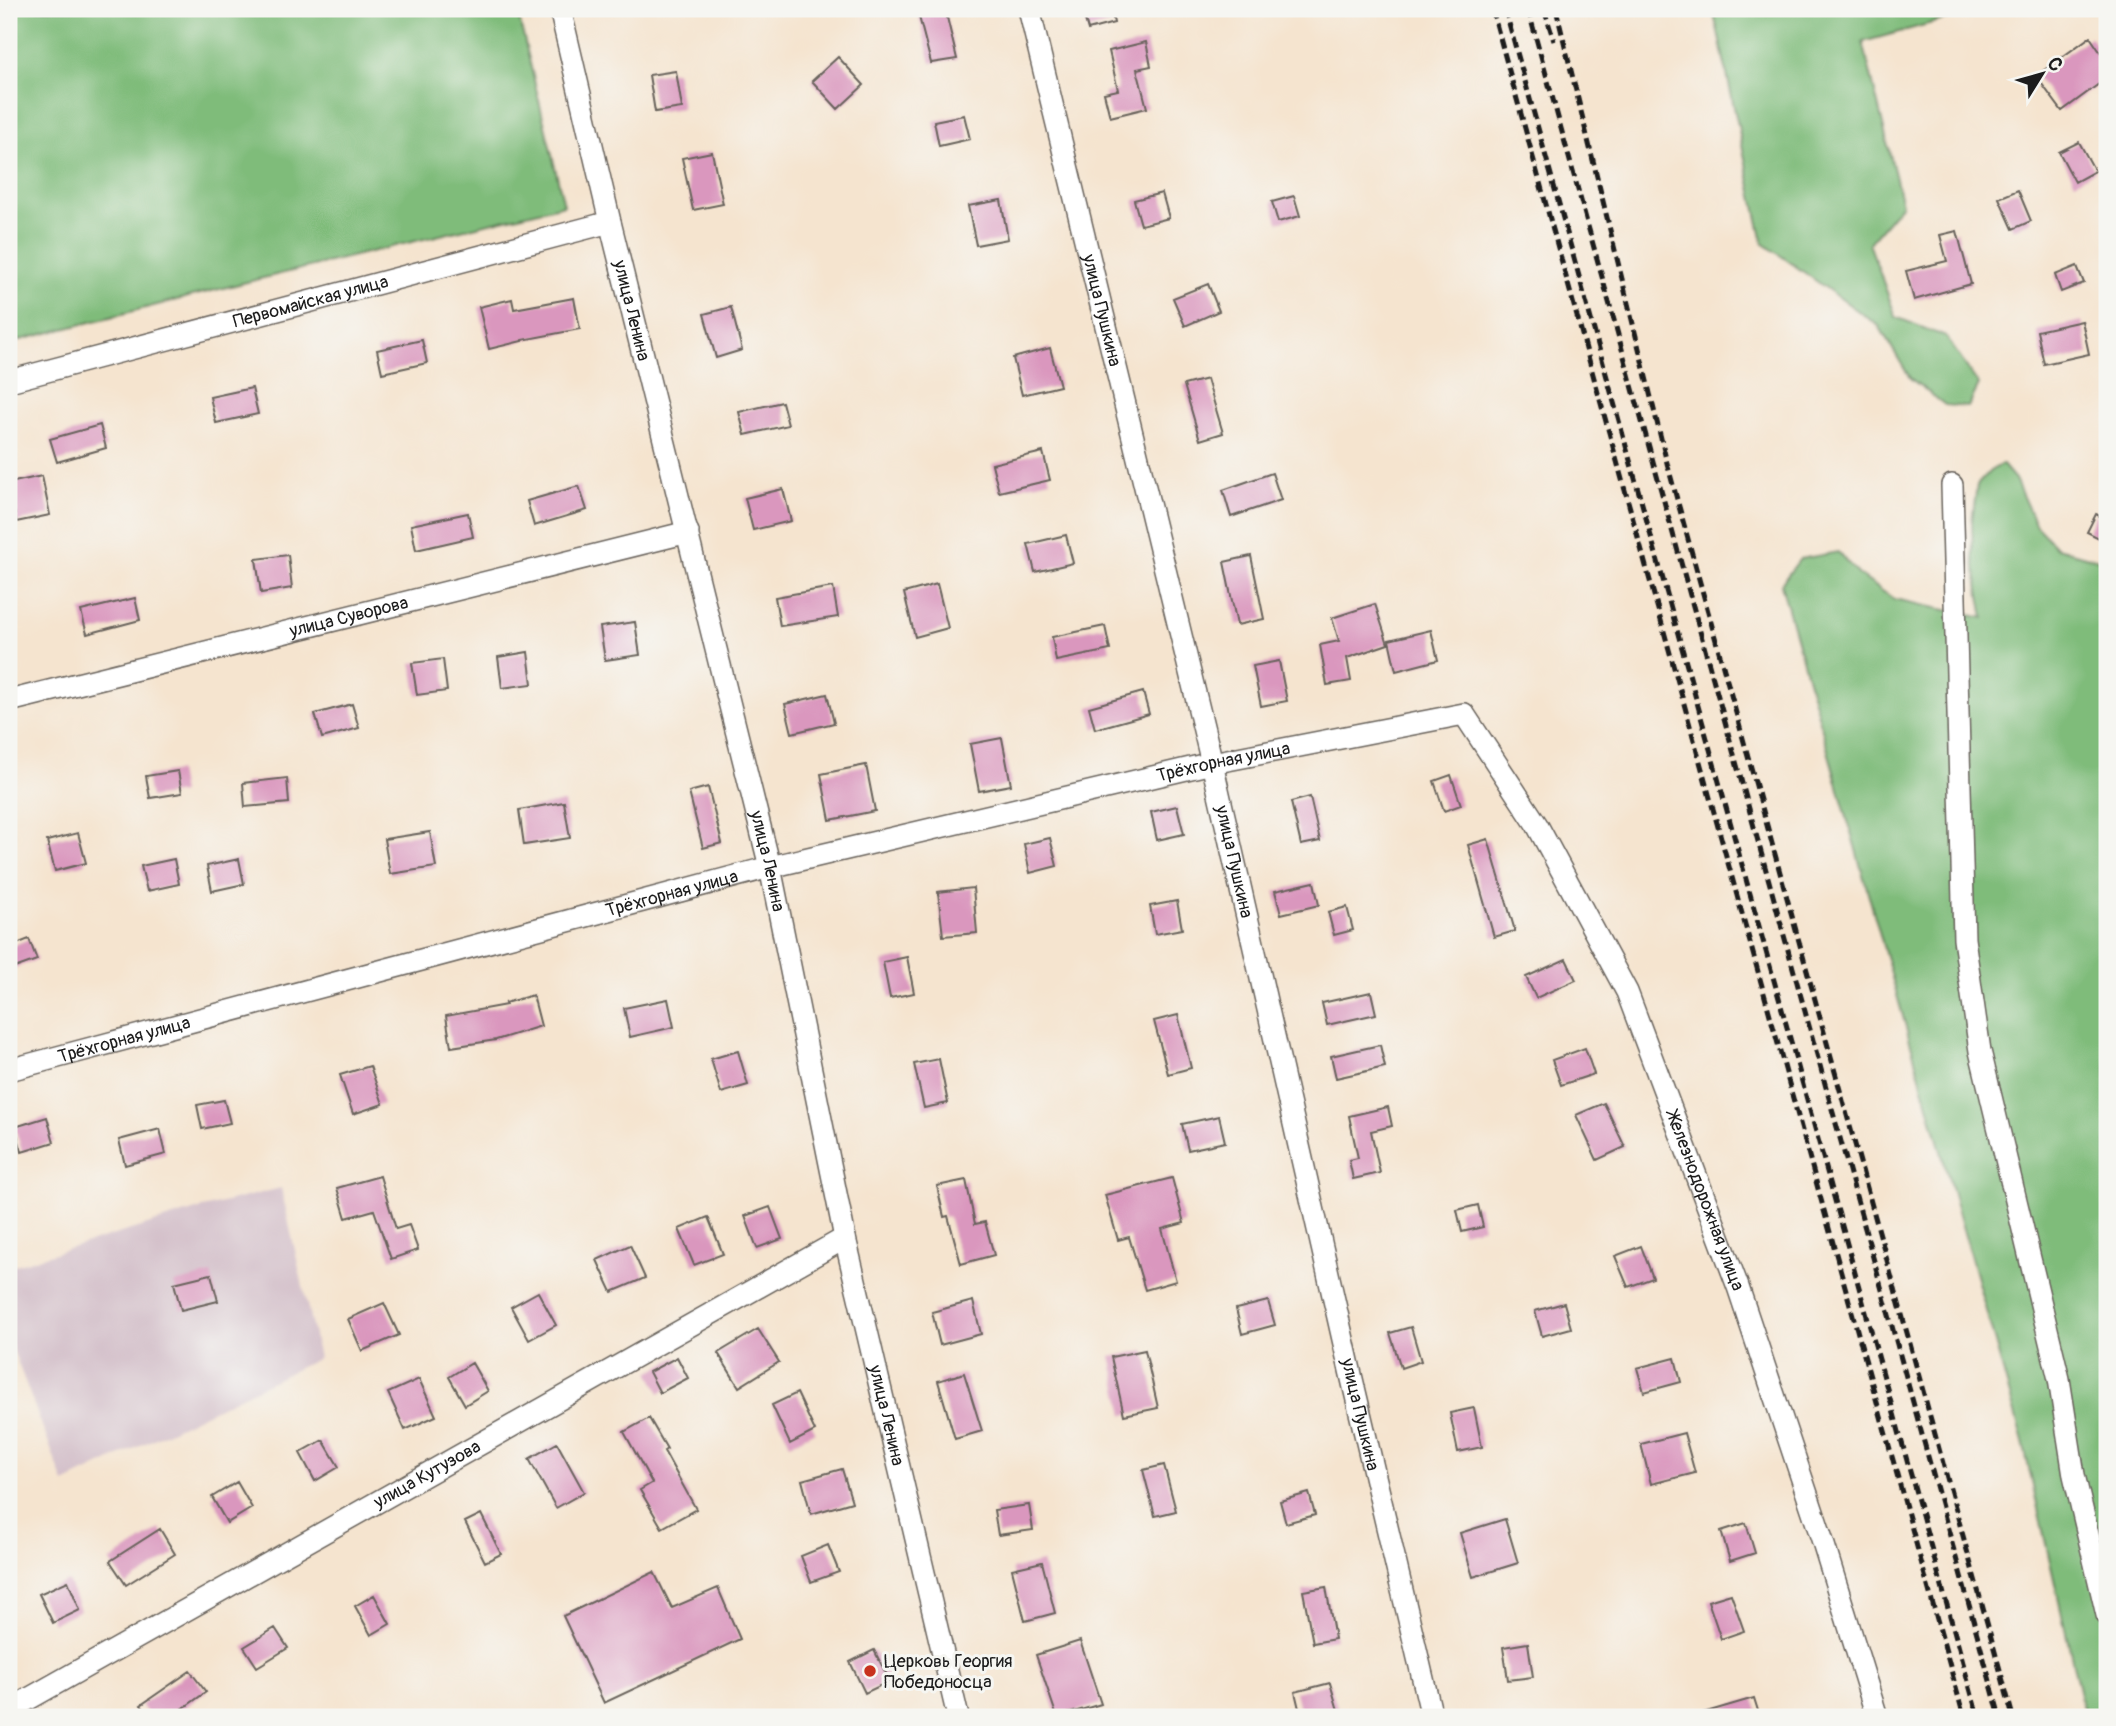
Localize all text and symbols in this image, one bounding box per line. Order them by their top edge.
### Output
north arrow [2008,38,2078,108]
text: С [2042,52,2068,76]
street label: улица Пушкина [1077,251,1127,369]
street label: улица Ленина [608,257,655,363]
street label: Первомайская улица [231,270,391,333]
street label: улица Суворова [286,591,410,643]
street label: Трёхгорная улица [1154,737,1292,787]
street label: улица Пушкина [1210,802,1258,920]
street label: улица Ленина [745,807,790,913]
street label: Трёхгорная улица [603,865,741,922]
street label: Трёхгорная улица [55,1011,193,1068]
street label: Железнодорожная улица [1660,1105,1750,1294]
street label: улица Пушкина [1336,1355,1385,1473]
street label: улица Ленина [864,1362,910,1468]
street label: улица Кутузова [369,1435,484,1514]
place label: Церковь Георгия Победоносца [884,1650,1012,1694]
marker: Церковь Георгия Победоносца [862,1663,878,1679]

